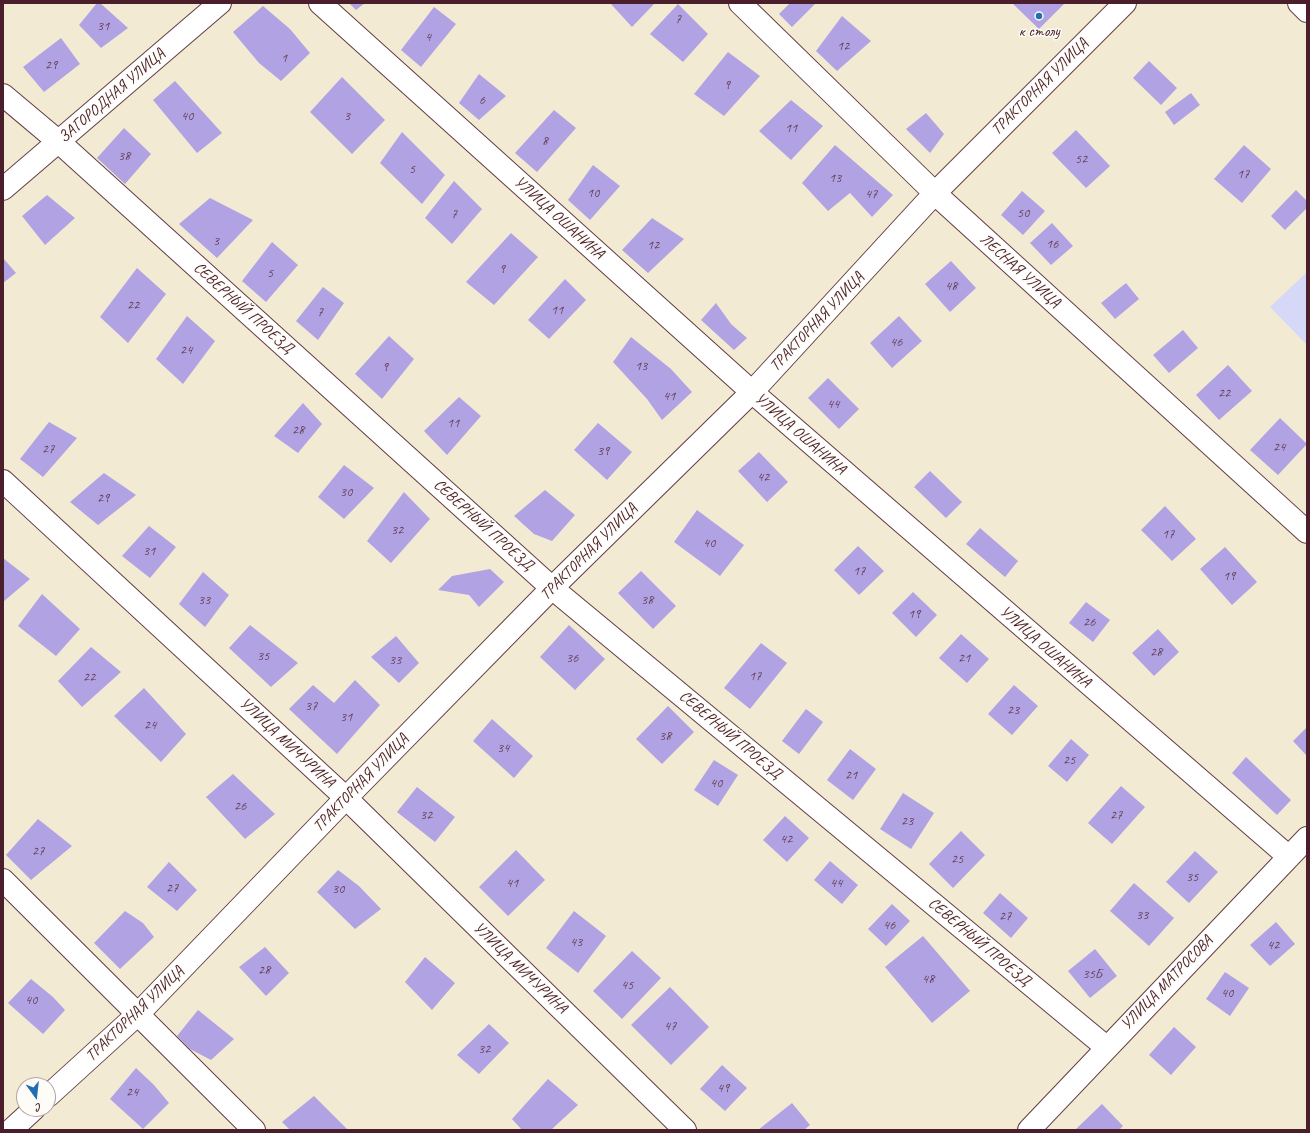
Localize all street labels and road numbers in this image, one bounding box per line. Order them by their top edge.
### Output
street label: ТРАКТОРНАЯ УЛИЦА [988,35,1092,139]
street label: ЗАГОРОДНАЯ УЛИЦА [55,45,169,147]
street label: УЛИЦА ОШАНИНА [510,173,608,263]
street label: ЛЕСНАЯ УЛИЦА [976,230,1064,312]
street label: СЕВЕРНЫЙ ПРОЕЗД [189,258,297,358]
street label: ТРАКТОРНАЯ УЛИЦА [766,268,868,376]
street label: УЛИЦА ОШАНИНА [750,389,850,479]
street label: СЕВЕРНЫЙ ПРОЕЗД [429,475,537,575]
street label: ТРАКТОРНАЯ УЛИЦА [537,500,641,604]
street label: УЛИЦА ОШАНИНА [995,602,1095,692]
street label: СЕВЕРНЫЙ ПРОЕЗД [675,687,785,783]
street label: УЛИЦА МИЧУРИНА [235,694,339,792]
street label: ТРАКТОРНАЯ УЛИЦА [309,730,413,836]
street label: СЕВЕРНЫЙ ПРОЕЗД [924,894,1034,990]
street label: УЛИЦА МИЧУРИНА [469,918,571,1018]
street label: УЛИЦА МАТРОСОВА [1117,932,1217,1034]
street label: ТРАКТОРНАЯ УЛИЦА [82,962,188,1066]

